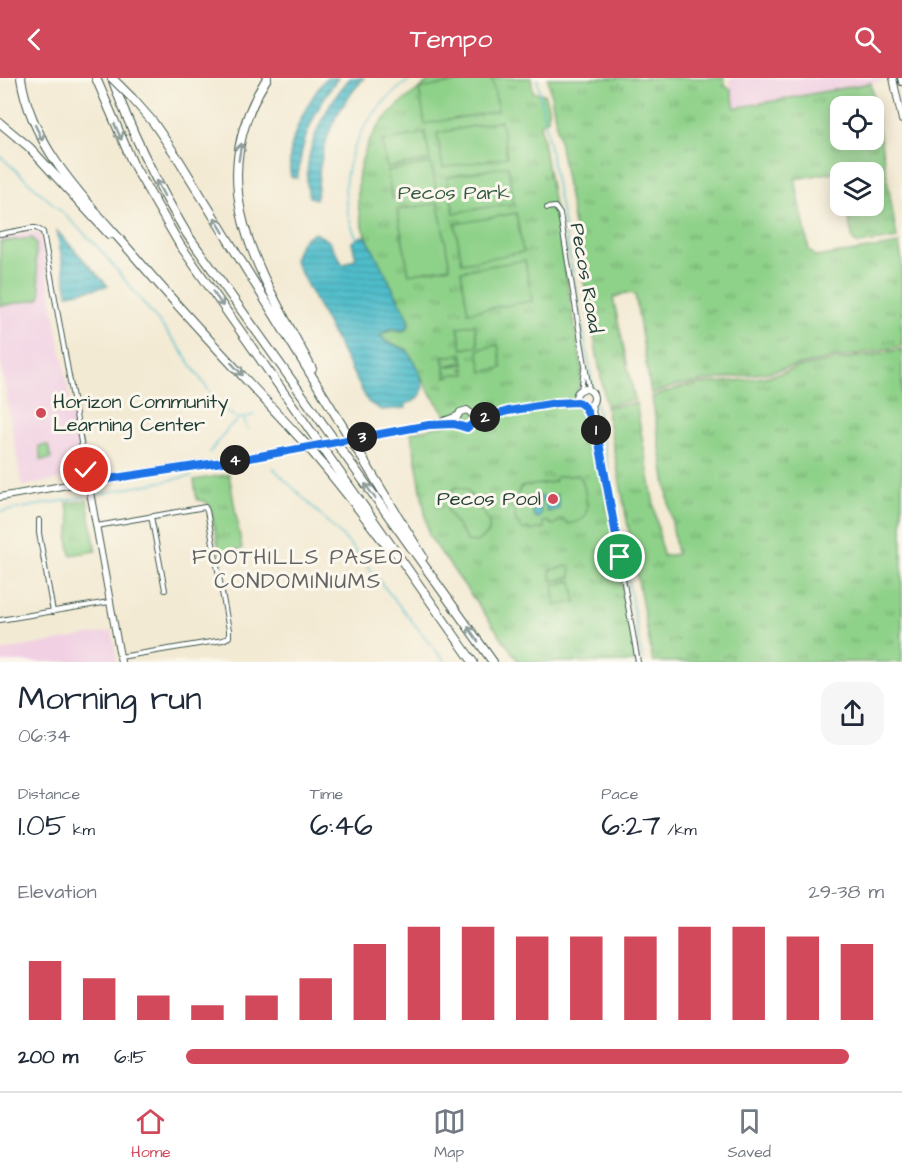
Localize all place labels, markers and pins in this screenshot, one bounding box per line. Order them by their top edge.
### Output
place label: Horizon Community Learning Center [53,388,228,440]
pin: 2 [470,402,500,432]
marker: Horizon Community Learning Center [34,406,48,420]
pin: 1 [581,415,611,445]
pin: 3 [347,422,377,452]
pin [60,444,111,495]
pin: 4 [220,445,250,475]
place label: Pecos Pool [437,485,541,513]
marker: Pecos Pool [546,492,560,506]
pin [594,531,645,582]

